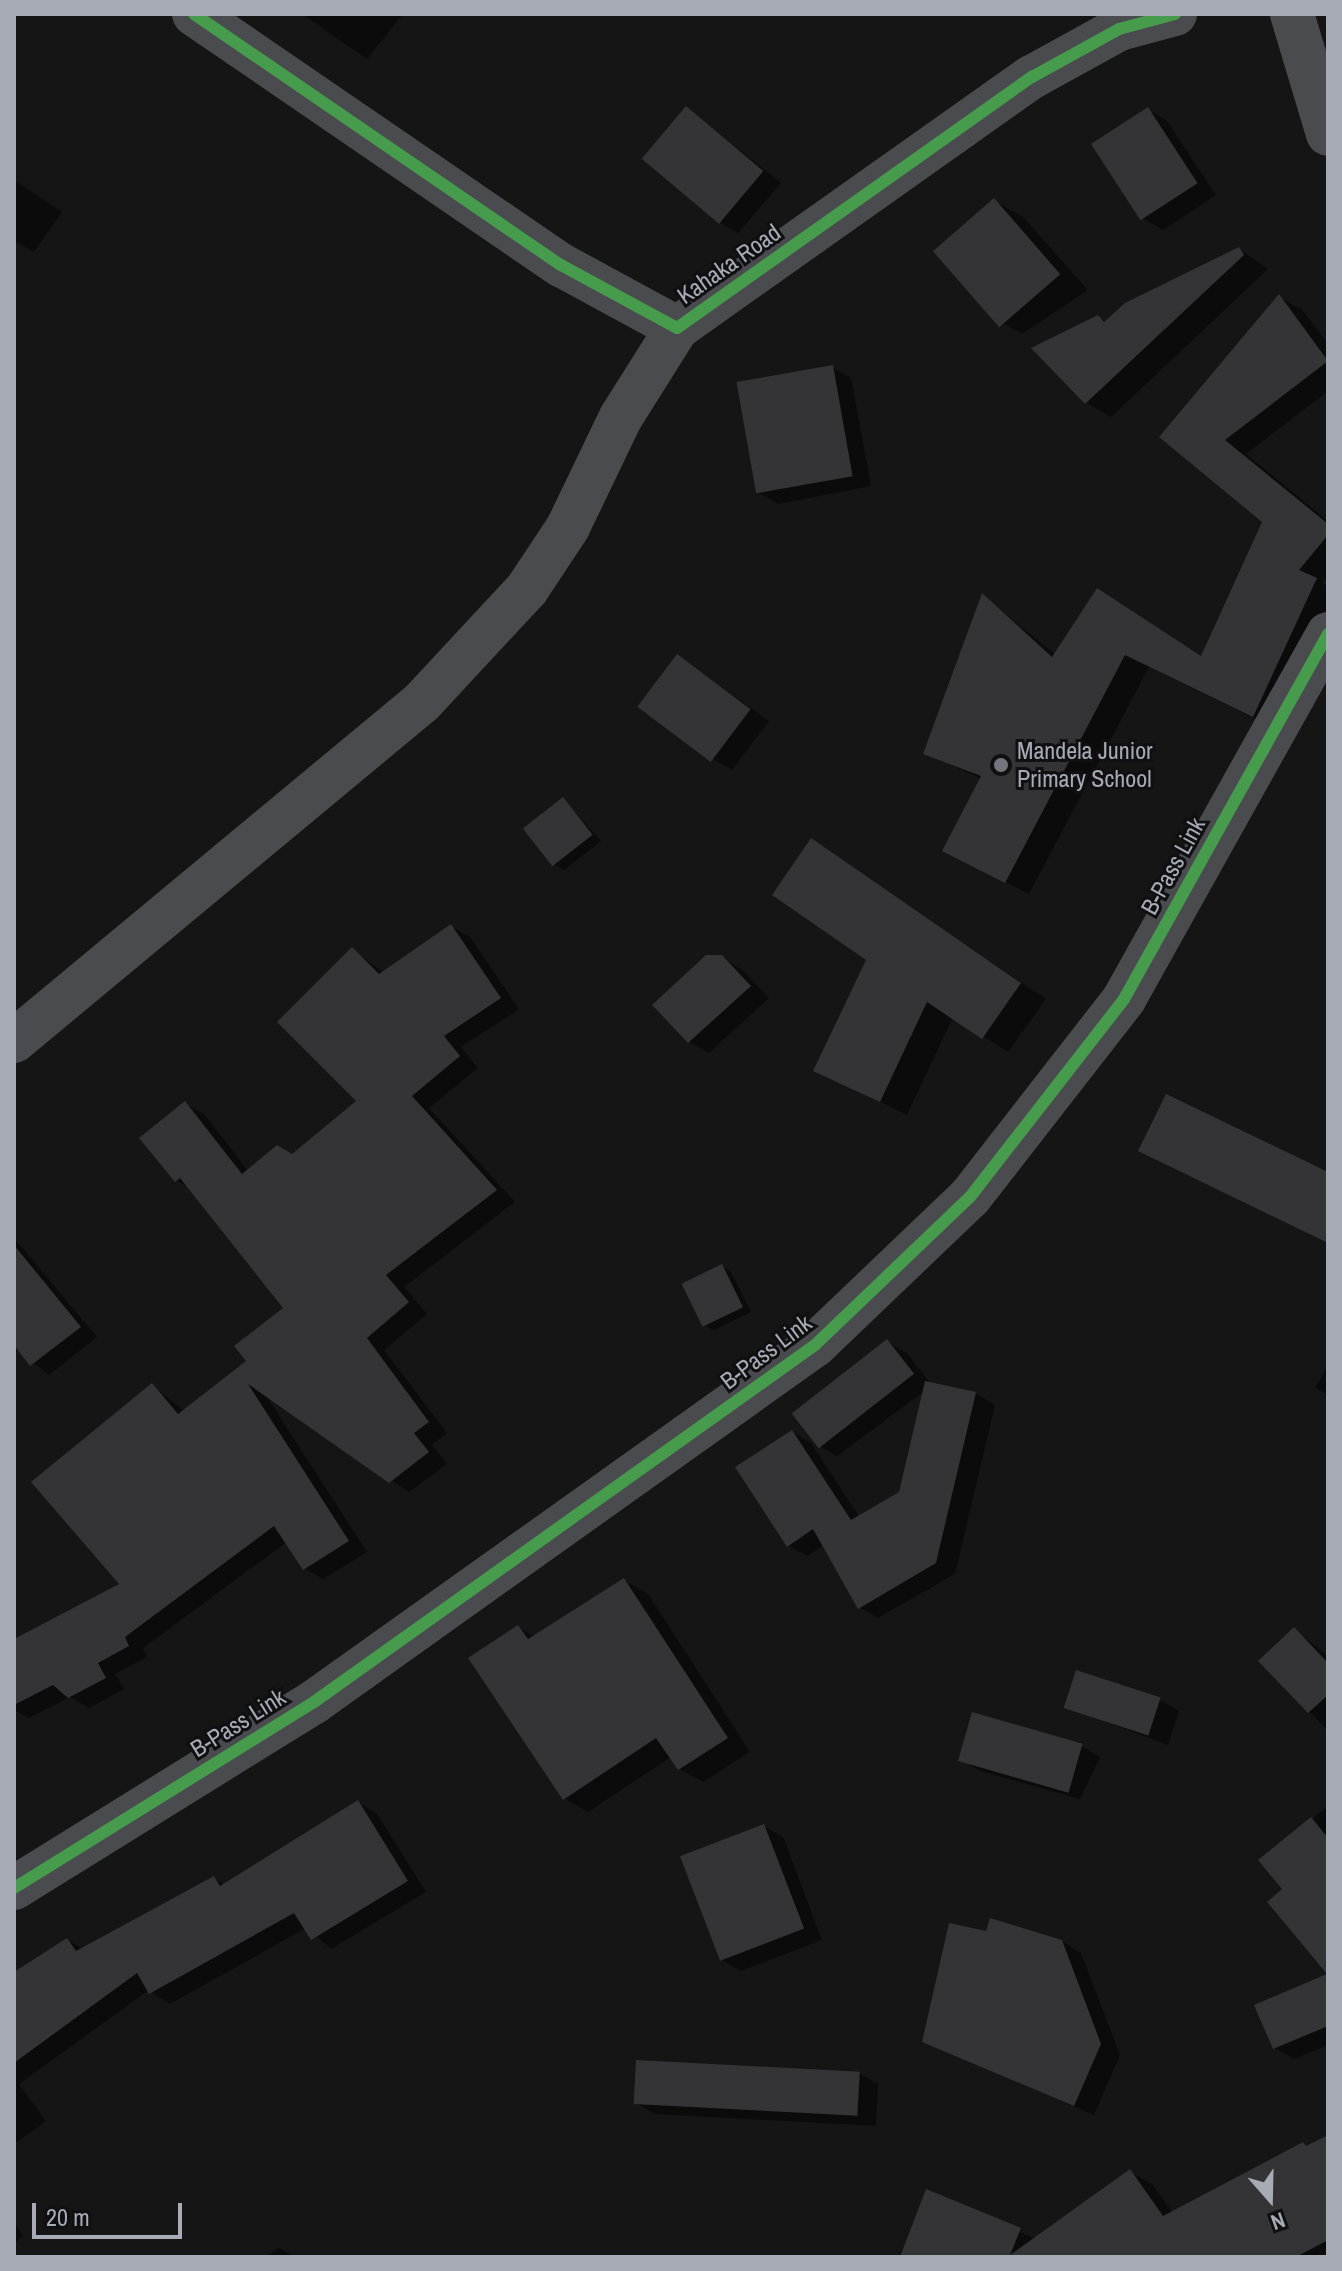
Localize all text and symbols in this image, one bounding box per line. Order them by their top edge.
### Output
street label: Kahaka Road [672,218,786,310]
place label: Mandela Junior Primary School [1017,737,1153,793]
marker: Mandela Junior Primary School [992,756,1010,774]
street label: B-Pass Link [1135,813,1211,919]
street label: B-Pass Link [715,1309,817,1395]
street label: B-Pass Link [185,1683,291,1763]
north arrow [1230,2159,1310,2239]
scale bar [36,2187,186,2237]
text: 20 m [46,2201,90,2233]
text: N [1267,2205,1289,2238]

